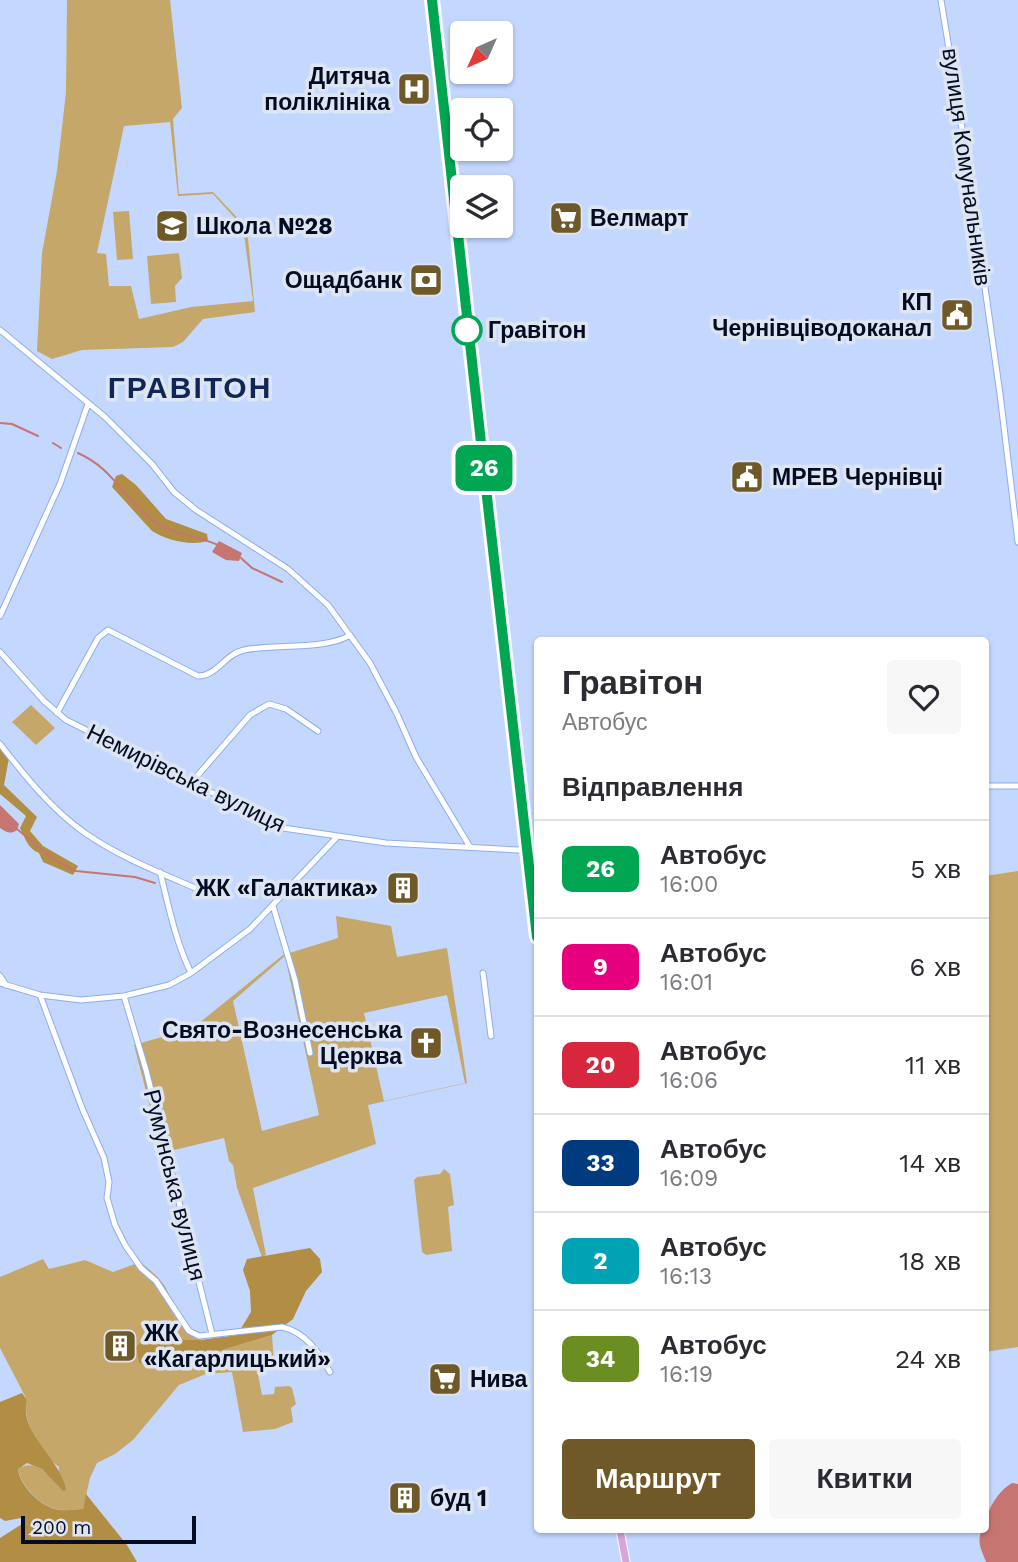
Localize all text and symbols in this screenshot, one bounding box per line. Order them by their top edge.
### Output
north arrow [450,21,513,84]
map controls [450,21,513,238]
street label: вулиця Комунальників [936,46,997,288]
place label: Дитяча поліклініка [264,63,390,116]
hospital icon: Дитяча поліклініка [395,70,433,108]
button: locate [450,98,513,161]
button: layers [450,175,513,238]
supermarket icon: Велмарт [547,199,585,237]
place label: Велмарт [590,205,689,232]
school or university icon: Школа №28 [153,207,191,245]
place label: Школа №28 [196,213,333,240]
bank icon: Ощадбанк [407,261,445,299]
place label: Ощадбанк [285,267,402,294]
place label: КП Чернівціводоканал [712,289,932,342]
public building icon: КП Чернівціводоканал [938,296,976,334]
marker: Гравітон [452,315,482,345]
place label: Гравітон [488,317,586,344]
district label: ГРАВІТОН [108,370,272,405]
line badge: 26 [452,445,516,491]
text: 26 [469,454,499,482]
public building icon: МРЕВ Чернівці [728,458,766,496]
place label: МРЕВ Чернівці [772,464,943,491]
button: heart [887,660,961,734]
text: Гравітон [562,663,703,702]
text: Автобус [562,709,648,736]
street label: Немирівська вулиця [82,719,289,838]
text: Відправлення [562,772,743,802]
text: Автобус [660,840,767,870]
text: 5 хв [910,854,961,884]
text: 26 [586,855,615,883]
building icon: ЖК «Галактика» [384,869,422,907]
text: 16:00 [660,871,718,898]
place label: ЖК «Галактика» [195,875,378,902]
text: Автобус [660,938,767,968]
text: 6 хв [910,952,961,982]
text: 9 [593,953,608,981]
text: 16:01 [660,969,713,996]
place label: Свято-Вознесенська Церква [162,1017,402,1070]
church icon: Свято-Вознесенська Церква [407,1024,445,1062]
text: Автобус [660,1036,767,1066]
text: 11 хв [905,1050,961,1080]
text: 20 [586,1051,615,1079]
text: 16:06 [660,1067,718,1094]
street label: Румунська вулиця [138,1087,211,1284]
text: Автобус [660,1134,767,1164]
text: 14 хв [899,1148,961,1178]
text: 33 [586,1149,615,1177]
text: 16:09 [660,1165,718,1192]
text: Автобус [660,1232,767,1262]
text: 18 хв [899,1246,961,1276]
text: 2 [593,1247,608,1275]
text: 16:13 [660,1263,712,1290]
place label: ЖК «Кагарлицький» [143,1320,331,1373]
building icon: ЖК «Кагарлицький» [101,1327,139,1365]
text: Автобус [660,1330,767,1360]
text: 24 хв [895,1344,961,1374]
text: 34 [586,1345,615,1373]
supermarket icon: Нива [426,1360,464,1398]
text: 16:19 [660,1361,713,1388]
place label: Нива [470,1366,528,1393]
button: Маршрут [562,1439,755,1519]
button: Квитки [769,1439,961,1519]
building icon: буд 1 [386,1479,424,1517]
place label: буд 1 [430,1485,487,1512]
scale bar [21,1513,196,1545]
text: 200 m [32,1516,91,1539]

